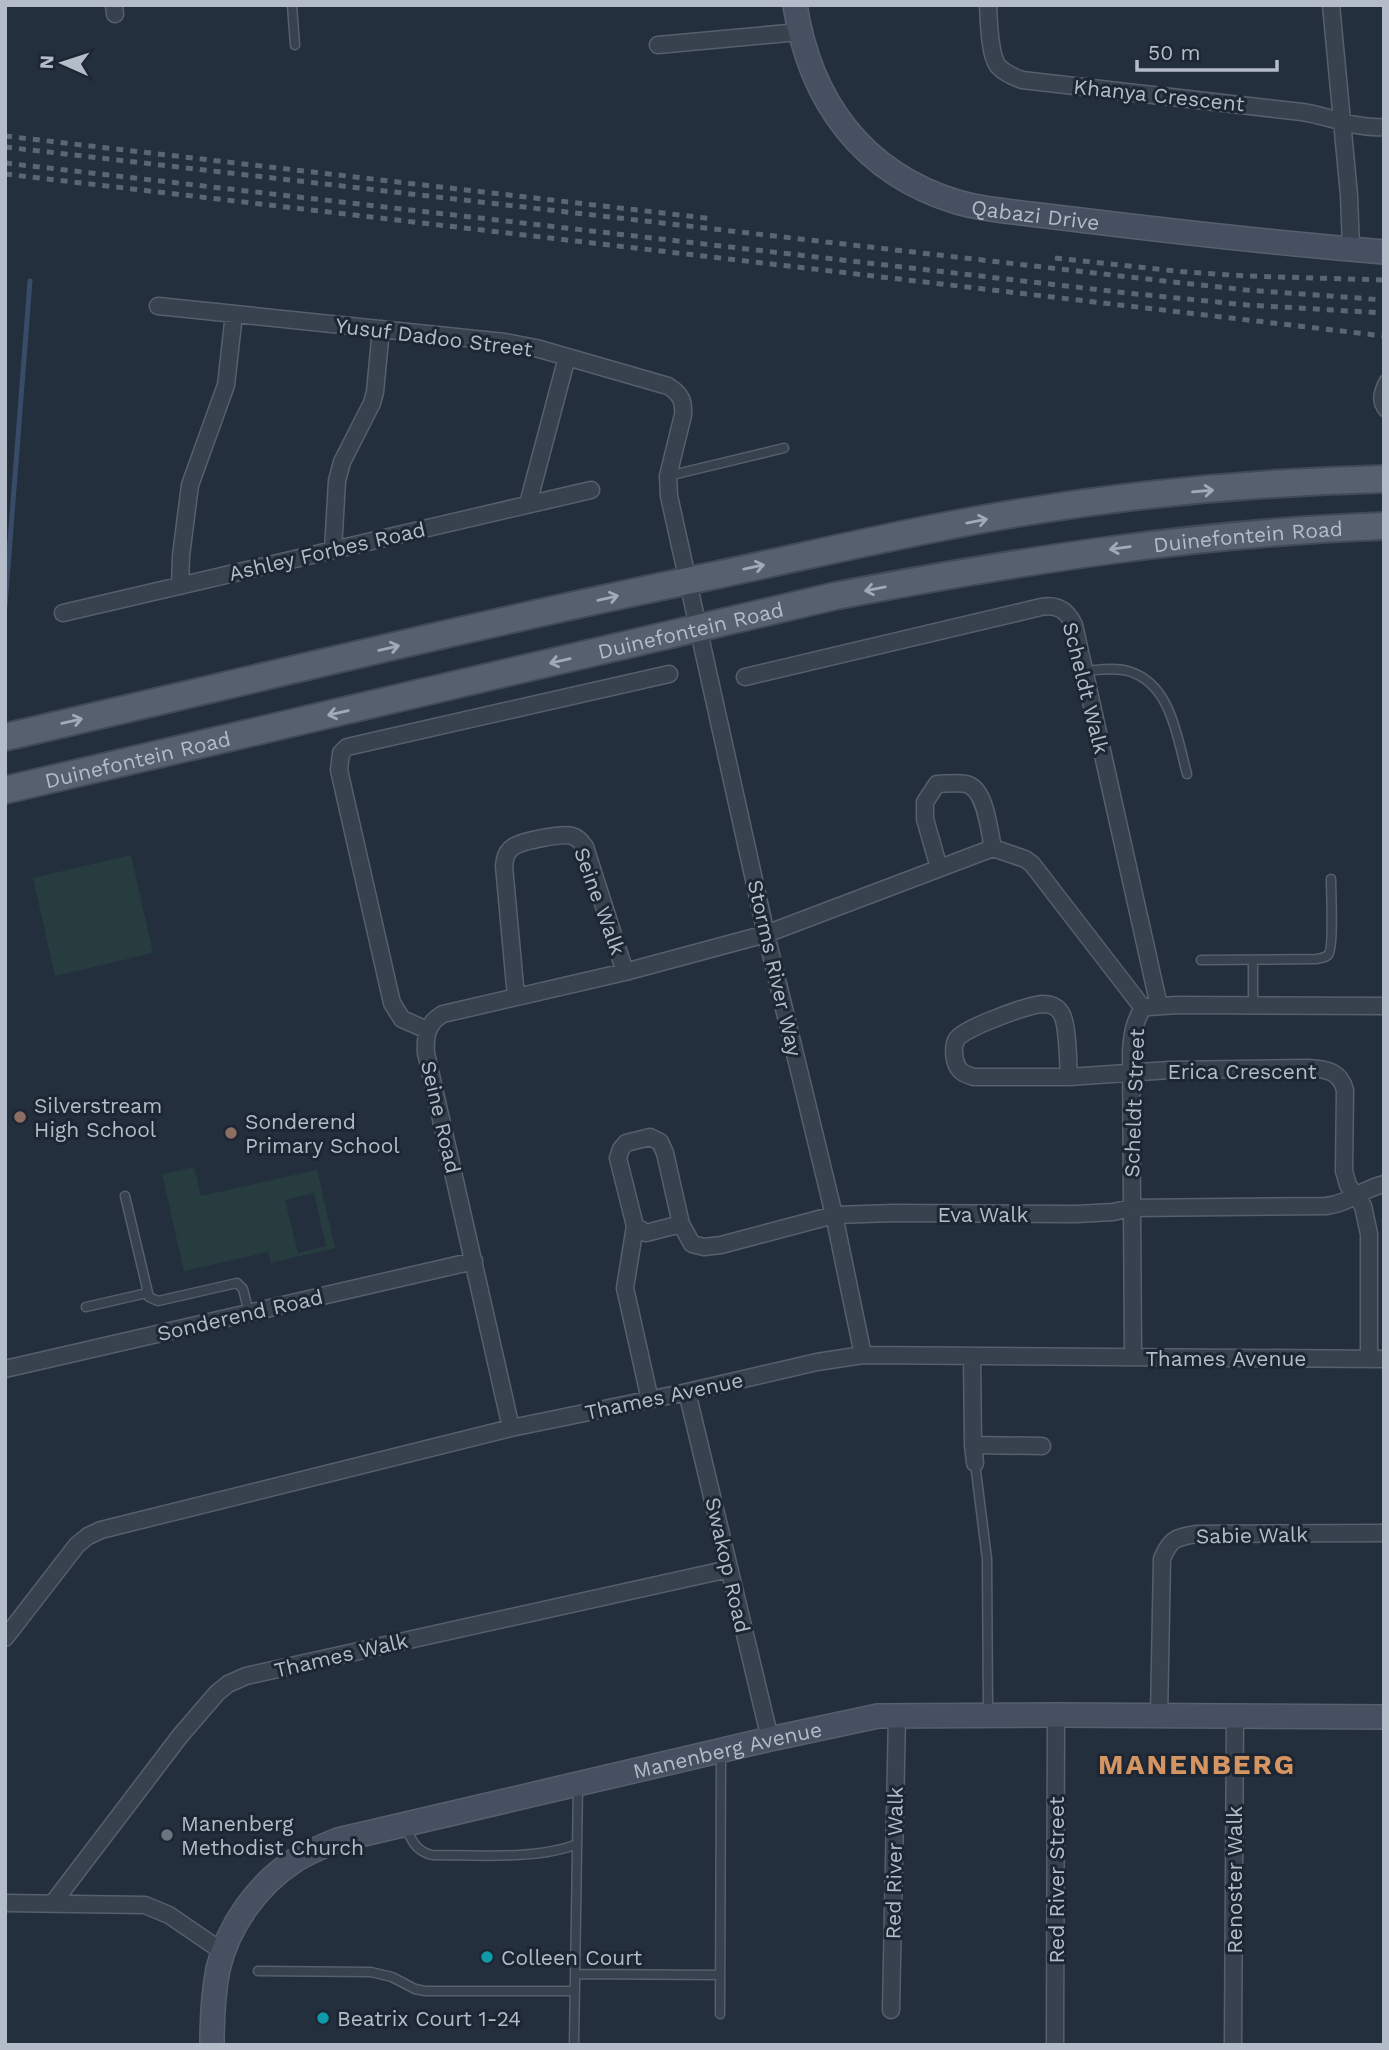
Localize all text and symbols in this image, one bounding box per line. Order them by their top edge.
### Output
north arrow [28,28,98,98]
scale bar [1137,28,1277,72]
text: 50 m [1148,40,1200,65]
text: N [35,54,58,70]
street label: Khanya Crescent [1072,74,1246,116]
street label: Qabazi Drive [969,194,1101,235]
street label: Yusuf Dadoo Street [334,313,534,362]
one-way arrow [1191,484,1213,497]
one-way arrow [965,513,988,527]
street label: Duinefontein Road [1152,515,1343,557]
street label: Ashley Forbes Road [226,516,428,586]
one-way arrow [1110,541,1132,554]
one-way arrow [742,559,765,573]
one-way arrow [864,582,887,596]
one-way arrow [596,590,619,604]
street label: Duinefontein Road [595,596,786,664]
street label: Scheldt Walk [1058,620,1114,757]
one-way arrow [377,641,400,654]
one-way arrow [549,655,572,668]
one-way arrow [327,706,350,720]
one-way arrow [60,714,83,728]
street label: Duinefontein Road [42,725,233,793]
street label: Seine Walk [569,844,631,958]
street label: Storms River Way [743,877,807,1059]
street label: Scheldt Street [1119,1028,1149,1178]
street label: Seine Road [416,1058,466,1176]
street label: Erica Crescent [1167,1059,1317,1084]
place label: Silverstream High School [34,1093,162,1142]
marker: Silverstream High School [12,1109,28,1125]
place label: Sonderend Primary School [245,1109,400,1158]
marker: Sonderend Primary School [223,1125,239,1141]
street label: Eva Walk [938,1202,1029,1227]
street label: Sonderend Road [155,1284,325,1346]
street label: Thames Avenue [1146,1346,1306,1371]
street label: Thames Avenue [583,1367,745,1425]
street label: Swakop Road [700,1495,756,1635]
street label: Sabie Walk [1196,1522,1308,1548]
street label: Thames Walk [272,1627,410,1683]
street label: Manenberg Avenue [630,1716,824,1783]
district label: MANENBERG [1098,1748,1296,1781]
street label: Red River Walk [880,1786,908,1940]
street label: Red River Street [1044,1796,1069,1964]
street label: Renoster Walk [1222,1806,1247,1954]
place label: Manenberg Methodist Church [181,1811,364,1860]
marker: Manenberg Methodist Church [159,1827,175,1843]
place label: Colleen Court [501,1945,642,1970]
marker: Colleen Court [479,1949,495,1965]
place label: Beatrix Court 1-24 [337,2006,521,2031]
marker: Beatrix Court 1-24 [315,2010,331,2026]

